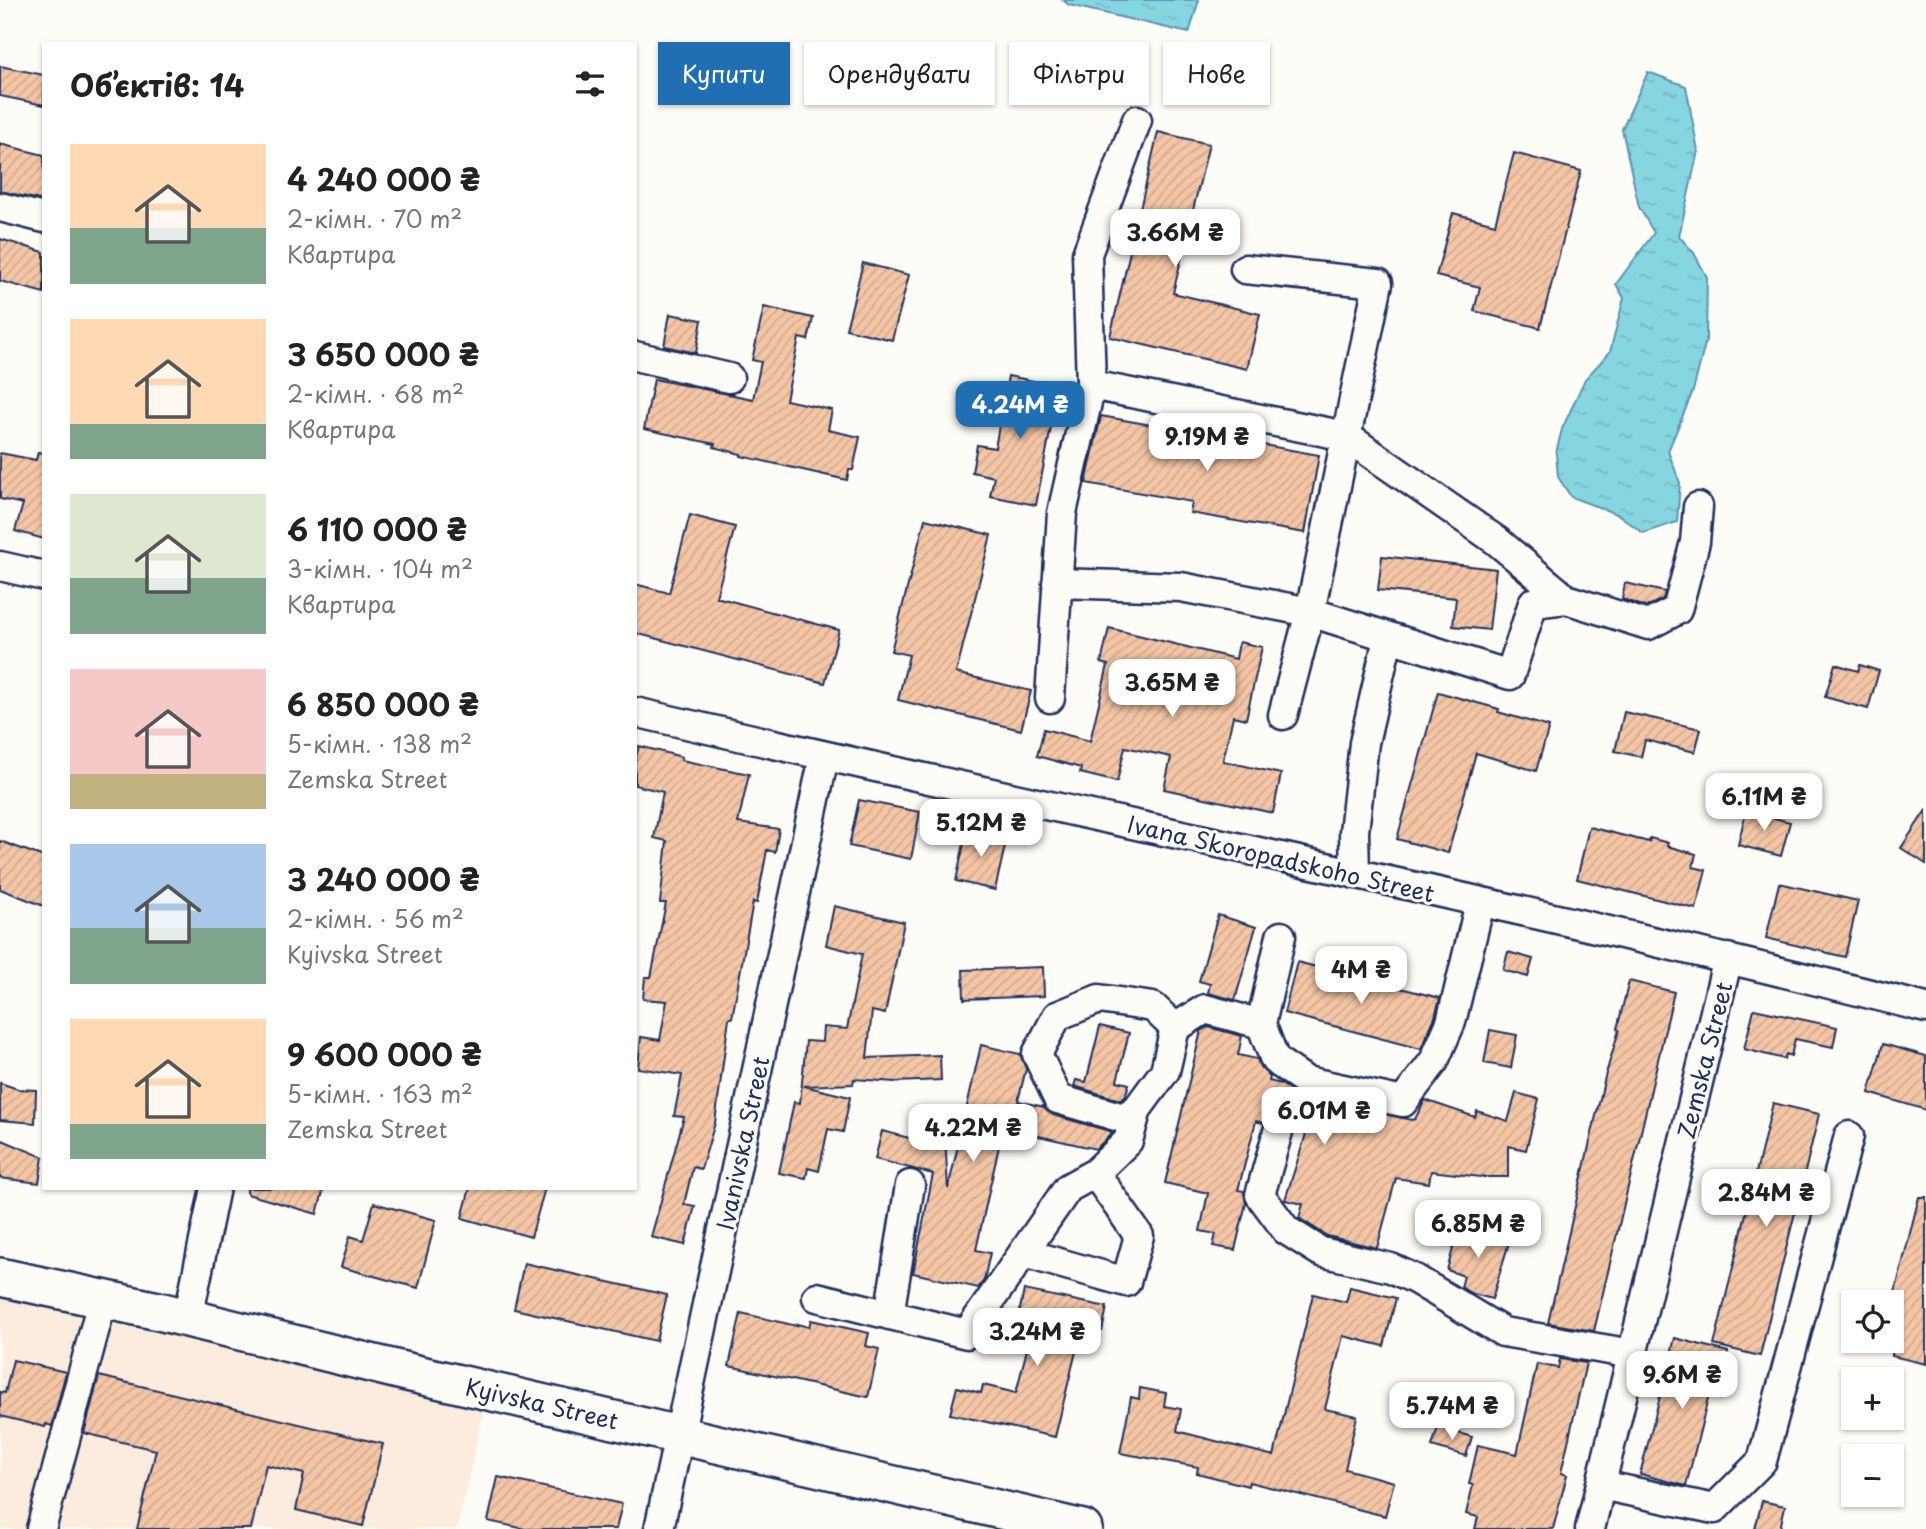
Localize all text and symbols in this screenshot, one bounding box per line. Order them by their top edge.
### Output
chip: Купити [658,42,790,105]
chip: Орендувати [804,42,995,105]
chip: Фільтри [1009,42,1149,105]
chip: Нове [1163,42,1270,105]
text: Об’єктів: 14 [70,62,244,107]
icon: filters [571,65,609,103]
text: 4 240 000 ₴ [287,156,480,201]
icon: home [126,172,210,256]
text: 2-кімн. · 70 m² [287,201,462,236]
pin: 3.66M ₴ [1110,210,1240,269]
text: 3.66M ₴ [1126,214,1224,249]
text: Квартира [287,236,395,271]
text: 3 650 000 ₴ [287,331,479,376]
icon: home [126,347,210,431]
text: 2-кімн. · 68 m² [287,376,464,411]
pin: 4.24M ₴ [955,382,1085,441]
text: 4.24M ₴ [972,386,1068,421]
text: Квартира [287,411,395,446]
pin: 9.19M ₴ [1142,414,1272,473]
text: 9.19M ₴ [1165,418,1249,453]
text: 6 110 000 ₴ [287,506,467,551]
icon: home [126,522,210,606]
text: 3-кімн. · 104 m² [287,551,473,586]
text: Квартира [287,586,395,621]
pin: 3.65M ₴ [1107,660,1237,719]
text: 3.65M ₴ [1125,664,1219,699]
text: 6 850 000 ₴ [287,681,479,726]
icon: home [126,697,210,781]
text: 5-кімн. · 138 m² [287,726,472,761]
text: Zemska Street [287,761,447,796]
pin: 6.11M ₴ [1699,774,1829,833]
text: 6.11M ₴ [1721,778,1807,813]
pin: 5.12M ₴ [916,800,1046,859]
text: 5.12M ₴ [936,804,1026,839]
street label: Ivana Skoropadskoho Street [1124,806,1438,910]
text: 3 240 000 ₴ [287,856,480,901]
icon: home [126,872,210,956]
text: 2-кімн. · 56 m² [287,901,464,936]
text: Kyivska Street [287,936,443,971]
pin: 4M ₴ [1320,946,1402,1006]
text: 4M ₴ [1331,951,1391,986]
street label: Zemska Street [1668,978,1740,1142]
text: 9 600 000 ₴ [287,1031,482,1076]
icon: home [126,1047,210,1131]
street label: Ivanivska Street [707,1053,777,1233]
text: 5-кімн. · 163 m² [287,1076,473,1111]
pin: 6.01M ₴ [1259,1088,1389,1147]
text: 6.01M ₴ [1278,1092,1370,1127]
pin: 4.22M ₴ [908,1104,1038,1164]
text: 4.22M ₴ [924,1109,1022,1144]
text: Zemska Street [287,1111,447,1146]
pin: 2.84M ₴ [1701,1170,1831,1229]
text: 2.84M ₴ [1717,1174,1815,1209]
pin: 6.85M ₴ [1413,1200,1543,1260]
text: 6.85M ₴ [1431,1205,1525,1240]
map controls [1841,1290,1904,1507]
button: locate [1841,1290,1904,1353]
pin: 3.24M ₴ [972,1308,1102,1368]
text: 3.24M ₴ [989,1313,1085,1348]
pin: 9.6M ₴ [1625,1352,1739,1411]
text: 9.6M ₴ [1643,1356,1721,1391]
button: + [1841,1367,1904,1430]
street label: Kyivska Street [462,1368,622,1438]
pin: 5.74M ₴ [1387,1382,1517,1442]
text: 5.74M ₴ [1405,1387,1499,1422]
button: − [1841,1444,1904,1507]

